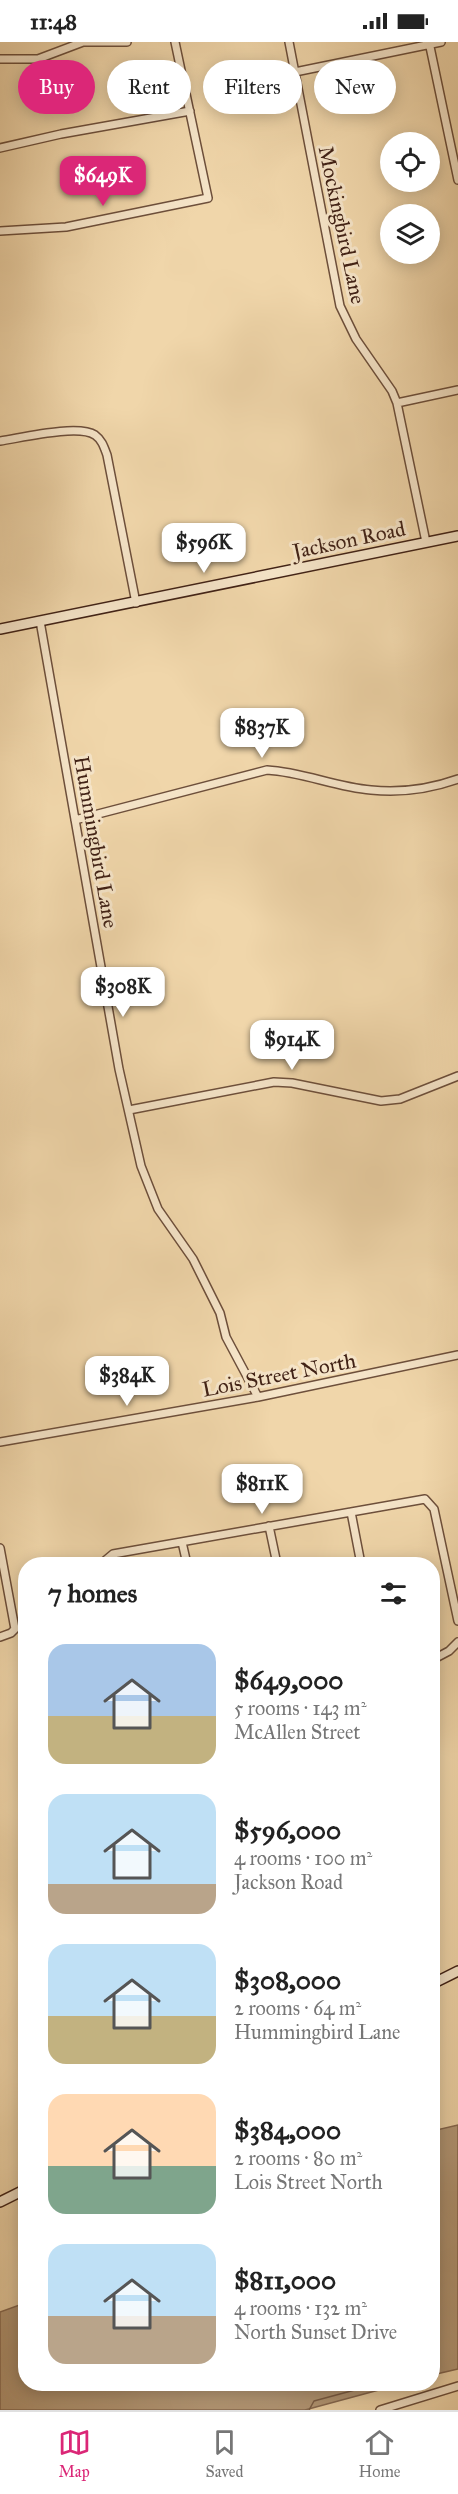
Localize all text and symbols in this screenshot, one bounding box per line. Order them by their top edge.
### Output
text: 11:48 [30,8,77,35]
chip: Buy [18,60,95,114]
chip: Rent [107,60,191,114]
chip: Filters [203,60,302,114]
chip: New [314,60,396,114]
map controls [380,132,440,264]
button: locate [380,132,440,192]
street label: Mockingbird Lane [313,144,371,307]
pin: $649K [61,156,145,207]
text: $649K [74,163,132,187]
button: layers [380,204,440,264]
street label: Jackson Road [288,515,408,565]
pin: $596K [162,523,246,574]
text: $596K [176,530,232,554]
pin: $837K [220,708,304,759]
text: $837K [234,715,290,739]
street label: Hummingbird Lane [68,754,124,930]
pin: $308K [81,967,165,1018]
text: $308K [95,974,151,998]
pin: $914K [250,1020,334,1071]
text: $914K [264,1027,320,1051]
street label: Lois Street North [200,1347,358,1403]
pin: $384K [85,1356,169,1407]
text: $384K [99,1363,155,1387]
pin: $811K [220,1464,304,1515]
text: $811K [236,1471,288,1495]
text: 7 homes [48,1577,137,1609]
icon: filters [377,1577,410,1610]
text: $649,000 [234,1664,344,1696]
icon: home [96,1668,168,1740]
text: 5 rooms · 143 m² [234,1696,366,1720]
text: McAllen Street [234,1720,360,1744]
text: $596,000 [234,1814,341,1846]
icon: home [96,1818,168,1890]
text: 4 rooms · 100 m² [234,1846,372,1870]
text: Jackson Road [234,1870,343,1894]
text: $308,000 [234,1964,341,1996]
icon: home [96,1968,168,2040]
text: 2 rooms · 64 m² [234,1996,361,2020]
text: Hummingbird Lane [234,2020,400,2044]
text: $384,000 [234,2114,341,2146]
icon: home [96,2118,168,2190]
text: 2 rooms · 80 m² [234,2146,362,2170]
text: Lois Street North [234,2170,383,2194]
text: $811,000 [234,2264,336,2296]
icon: home [96,2268,168,2340]
text: 4 rooms · 132 m² [234,2296,367,2320]
text: North Sunset Drive [234,2320,397,2344]
tab: Map [58,2426,91,2481]
tab: Saved [206,2426,244,2481]
tab: Home [359,2426,400,2481]

